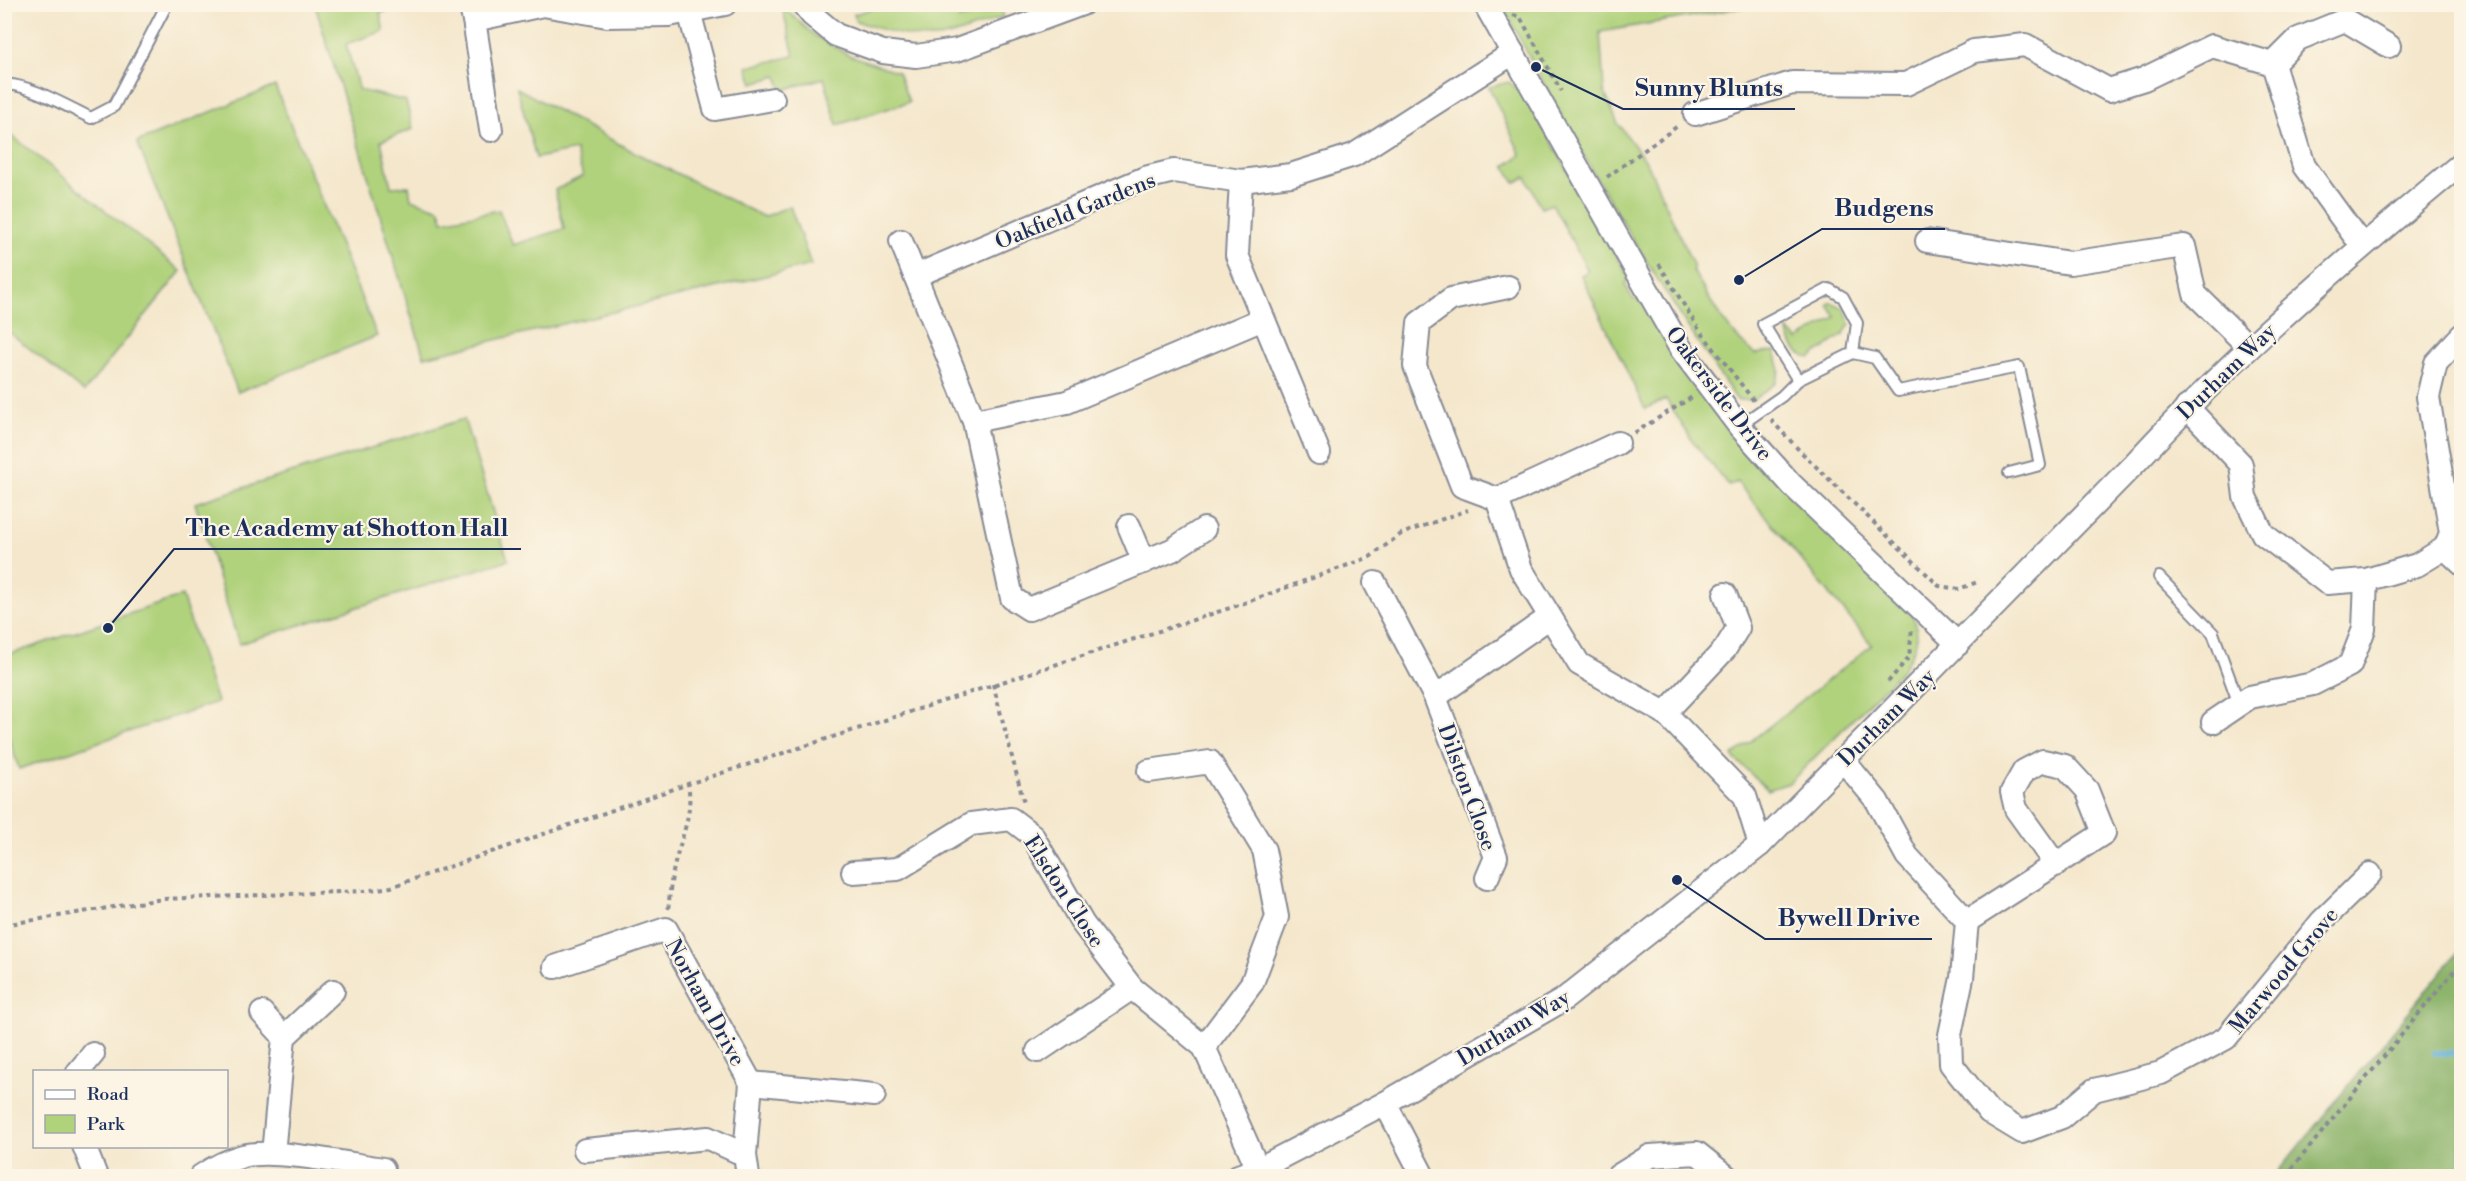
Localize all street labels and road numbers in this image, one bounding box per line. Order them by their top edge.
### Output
street label: Oakfield Gardens [991,167,1160,256]
street label: Durham Way [2172,318,2282,426]
street label: Oakerside Drive [1659,321,1778,466]
street label: Durham Way [1833,663,1942,773]
street label: Dilston Close [1431,720,1502,855]
street label: Elsdon Close [1017,831,1110,953]
street label: Marwood Grove [2223,902,2345,1040]
street label: Norham Drive [659,934,751,1071]
street label: Durham Way [1452,984,1575,1073]

